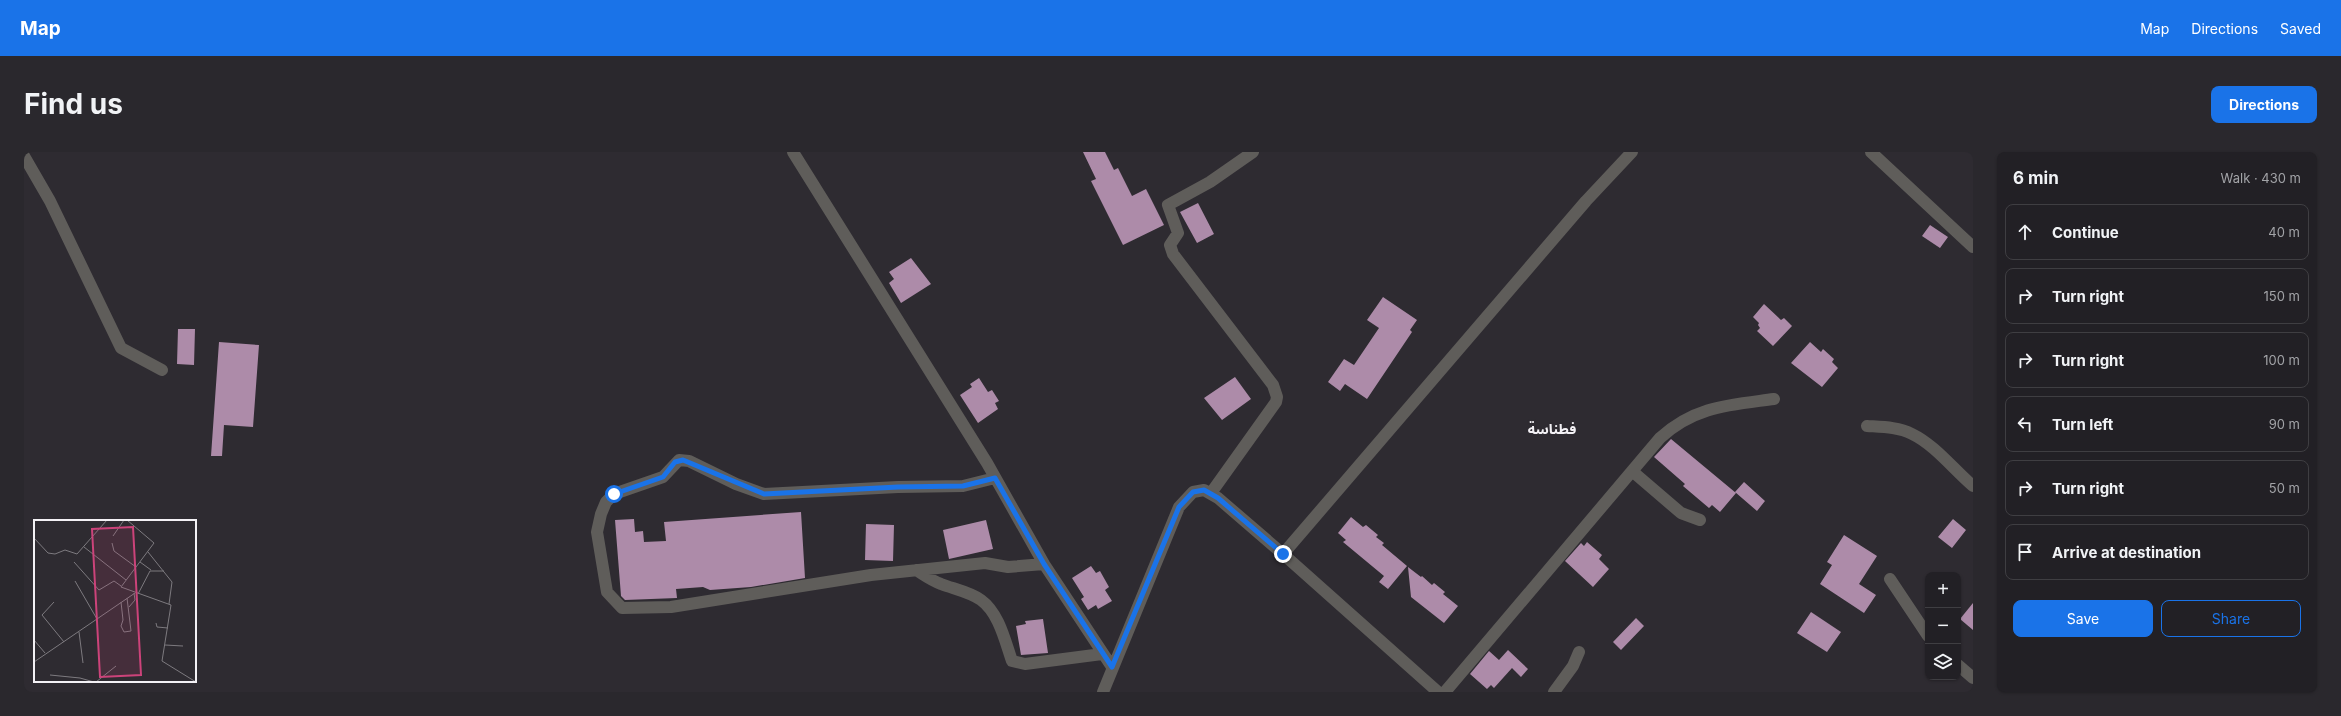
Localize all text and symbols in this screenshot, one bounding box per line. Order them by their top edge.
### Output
text: Map [20,17,61,40]
text: Map [2140,20,2169,37]
text: Directions [2191,20,2258,37]
text: Saved [2280,20,2321,37]
button: Directions [2211,86,2317,123]
text: Find us [24,87,123,121]
text: 6 min [2013,168,2059,188]
text: Walk · 430 m [2221,170,2301,186]
icon: ahead [2014,221,2036,243]
text: Continue [2052,223,2119,242]
text: 40 m [2268,224,2300,240]
icon: right [2014,285,2036,307]
text: Turn right [2052,287,2124,306]
text: 150 m [2264,288,2300,304]
icon: right [2014,349,2036,371]
text: Turn right [2052,351,2124,370]
text: 100 m [2263,352,2300,368]
icon: left [2014,413,2036,435]
text: Turn left [2052,415,2113,434]
text: 90 m [2269,416,2300,432]
district label: فطناسة [1528,420,1576,437]
icon: right [2014,477,2036,499]
text: Turn right [2052,479,2124,498]
text: 50 m [2269,480,2300,496]
route start [605,485,623,503]
inset map [34,520,196,682]
icon: arrive [2014,541,2036,563]
text: Arrive at destination [2052,543,2201,562]
route end [1274,545,1292,563]
map controls [1925,572,1961,680]
button: + [1925,572,1961,608]
button: Save [2013,600,2153,637]
button: Share [2161,600,2301,637]
button: − [1925,608,1961,644]
button: layers [1925,644,1961,680]

